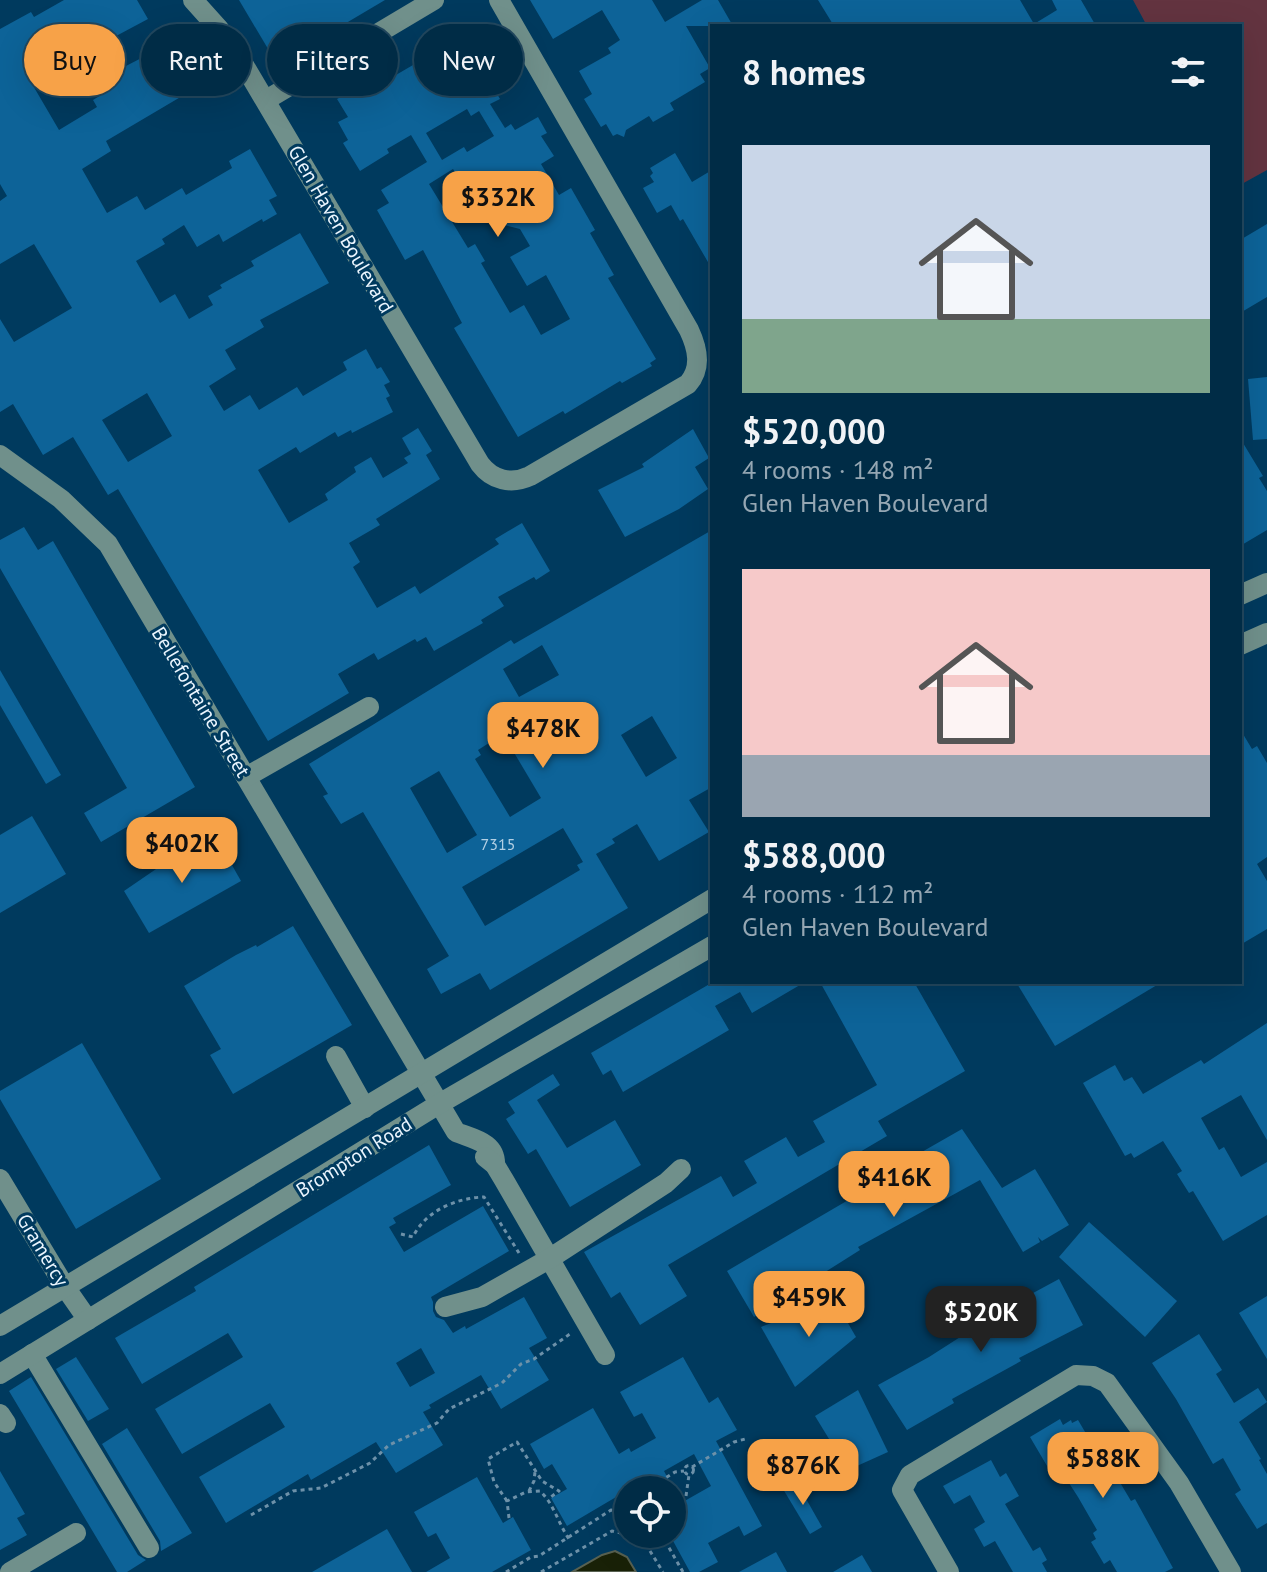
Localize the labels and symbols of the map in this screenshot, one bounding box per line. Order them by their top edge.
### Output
street label: Glen Haven Boulevard [282,140,400,318]
pin: $332K [442,171,554,239]
street label: Bellefontaine Street [146,622,256,782]
pin: $478K [487,702,599,770]
pin: $402K [126,817,238,885]
house number: 7315 [481,834,515,854]
street label: Brompton Road [291,1111,417,1203]
pin: $416K [838,1151,950,1219]
street label: Gramercy [11,1209,75,1292]
pin: $459K [753,1271,865,1339]
pin: $520K [925,1286,1037,1354]
pin: $588K [1047,1432,1159,1500]
pin: $876K [747,1439,859,1507]

